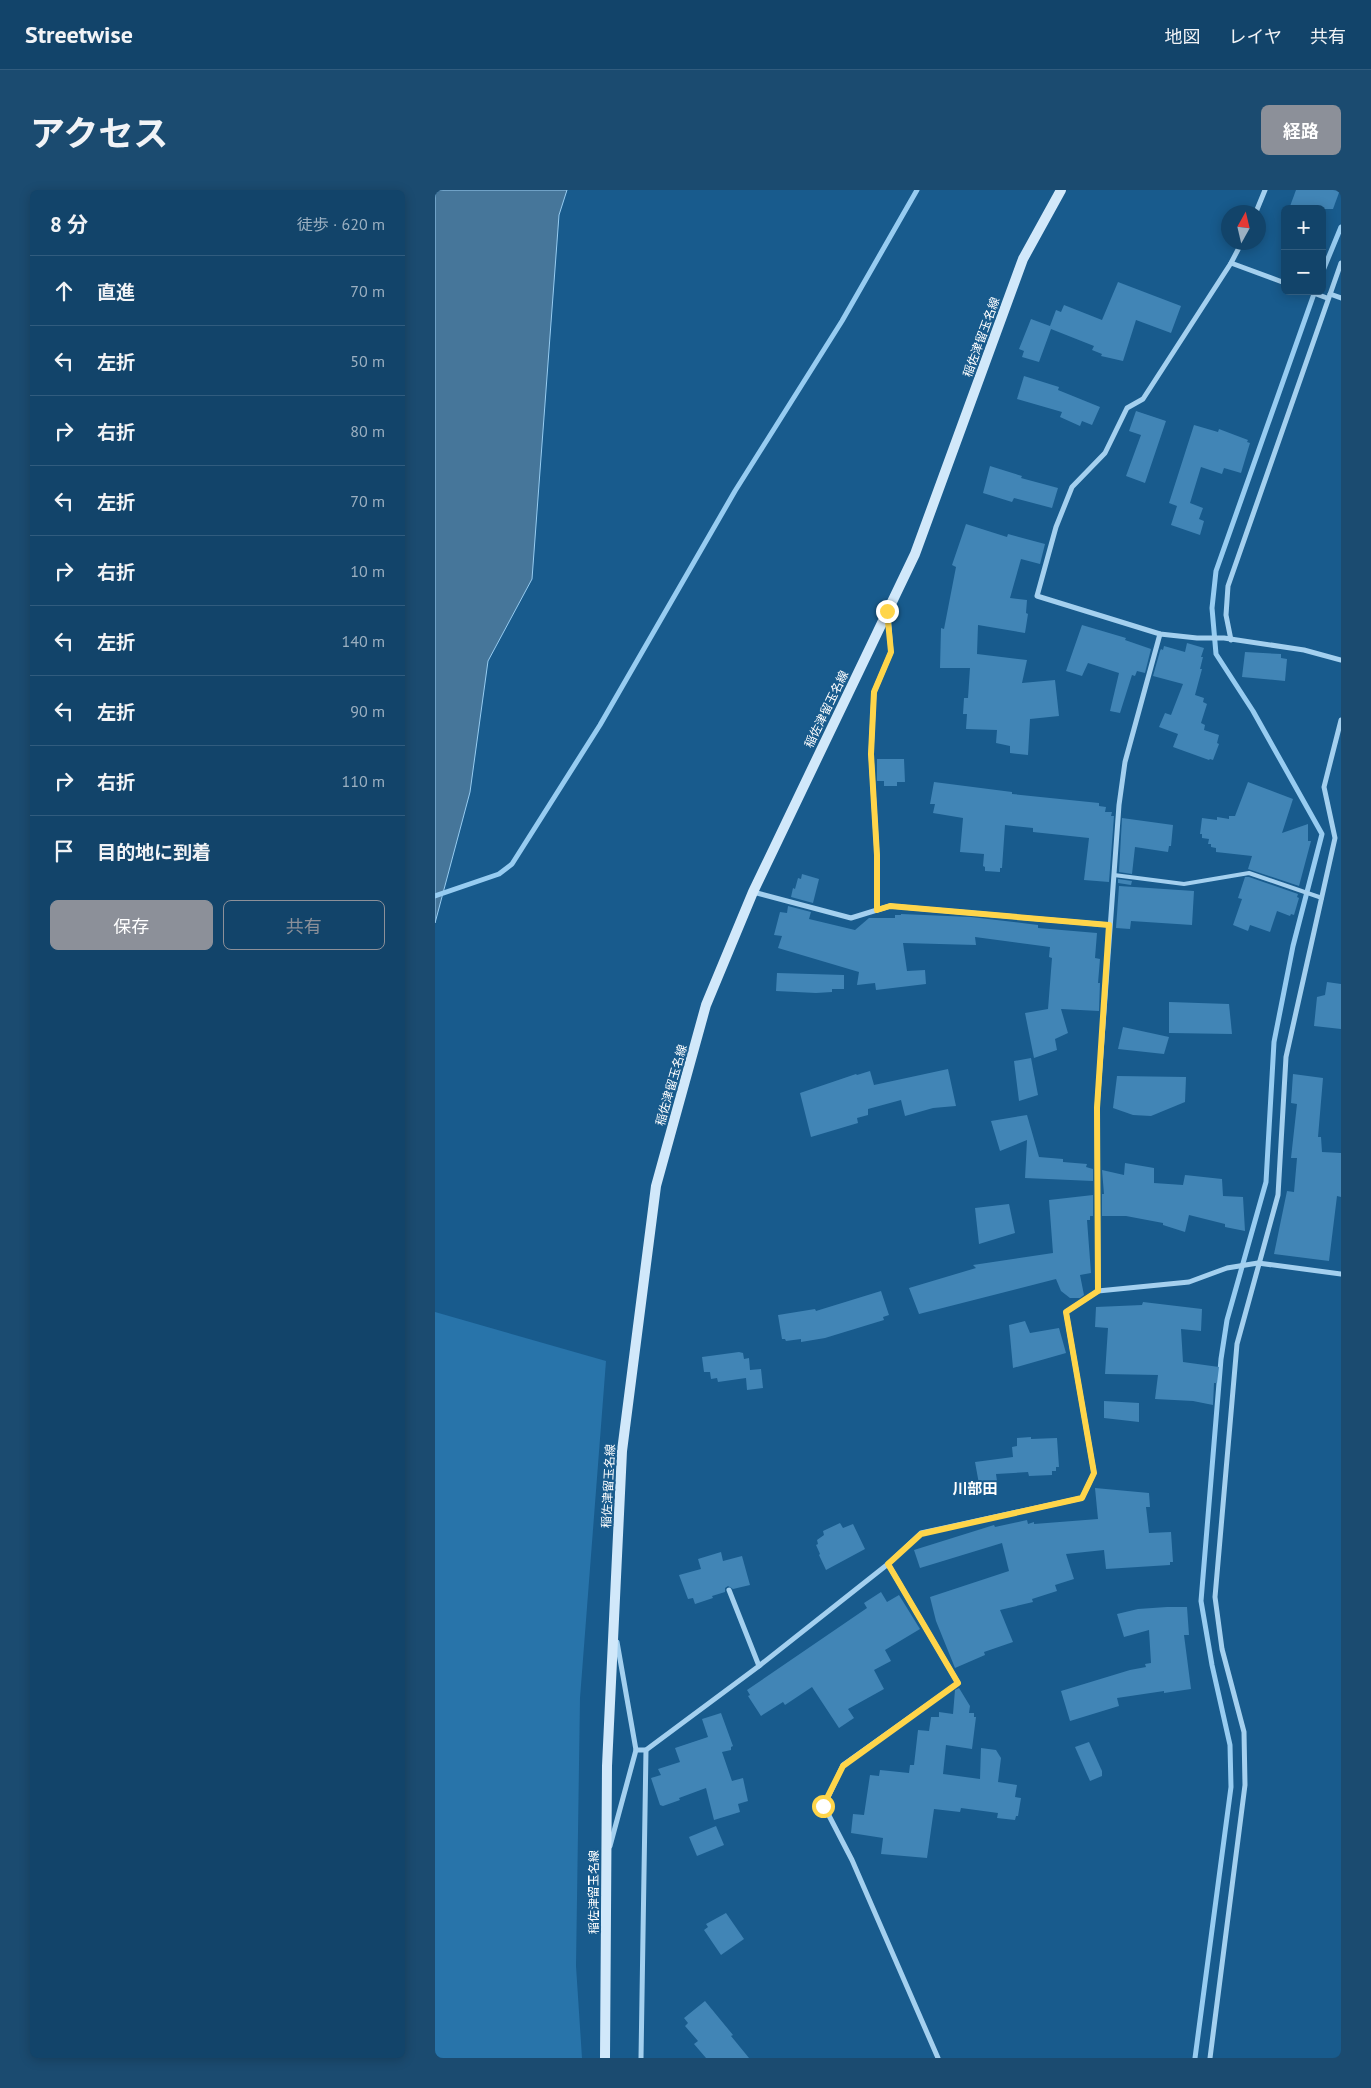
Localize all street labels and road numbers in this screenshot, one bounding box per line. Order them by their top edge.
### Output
street label: 稲佐津留玉名線 [960,295,1002,379]
street label: 稲佐津留玉名線 [801,668,851,750]
street label: 稲佐津留玉名線 [652,1043,690,1127]
street label: 稲佐津留玉名線 [598,1444,618,1528]
street label: 稲佐津留玉名線 [586,1850,601,1934]

